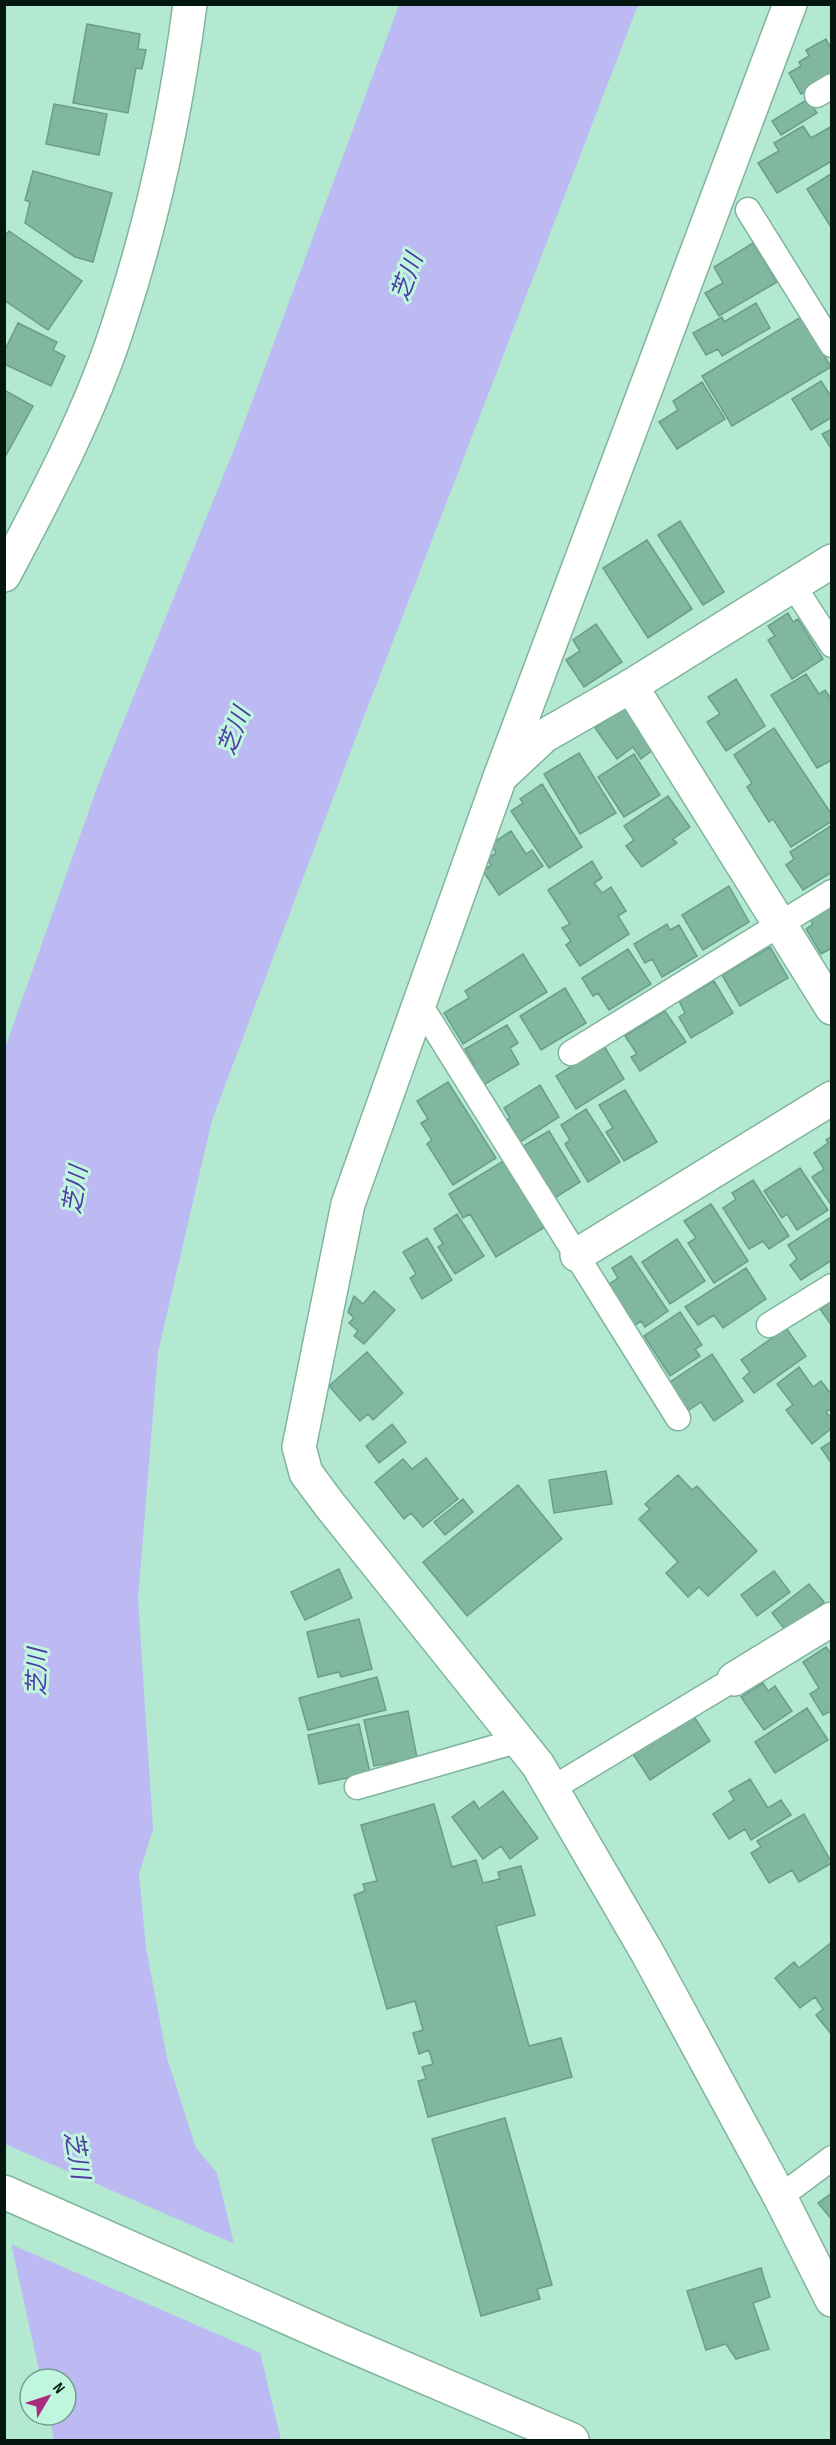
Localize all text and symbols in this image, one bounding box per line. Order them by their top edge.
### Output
water label: 芝川 [386,247,430,305]
water label: 芝川 [212,701,258,759]
water label: 芝川 [57,1161,94,1216]
water label: 芝川 [23,1645,52,1696]
water label: 芝川 [58,2129,95,2184]
north arrow [18,2367,78,2427]
text: N [48,2379,69,2398]

